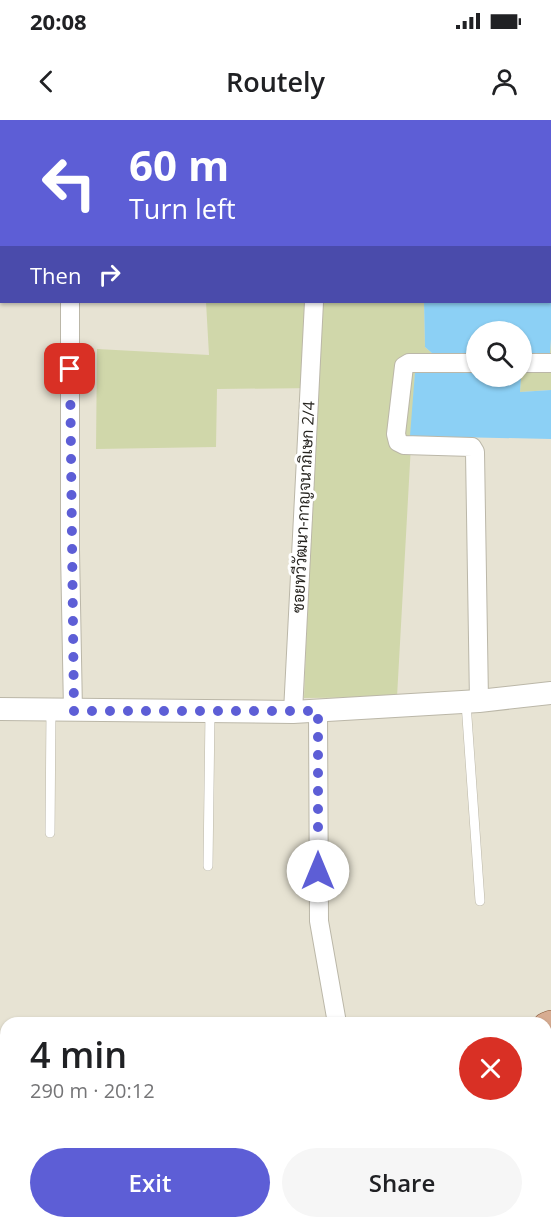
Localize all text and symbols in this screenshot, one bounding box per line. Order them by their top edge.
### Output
text: 20:08 [30,6,87,36]
text: Routely [226,63,325,100]
icon: back [30,65,63,98]
icon: person [488,65,521,98]
text: 60 m [129,136,229,193]
icon: left [30,144,108,222]
text: Turn left [129,190,236,227]
icon: right [93,258,126,291]
text: Then [30,260,81,290]
map controls [466,321,532,387]
button: search [466,321,532,387]
pin [44,343,95,394]
icon: arrive [53,352,86,385]
street label: ซอยทวีวัฒนา-กาญจนาภิเษก 2/4 [286,401,320,613]
position arrow [286,839,350,903]
text: 4 min [30,1030,127,1079]
button: close [459,1037,522,1100]
text: 290 m · 20:12 [30,1077,155,1104]
button: Exit [30,1148,270,1217]
button: Share [282,1148,522,1217]

